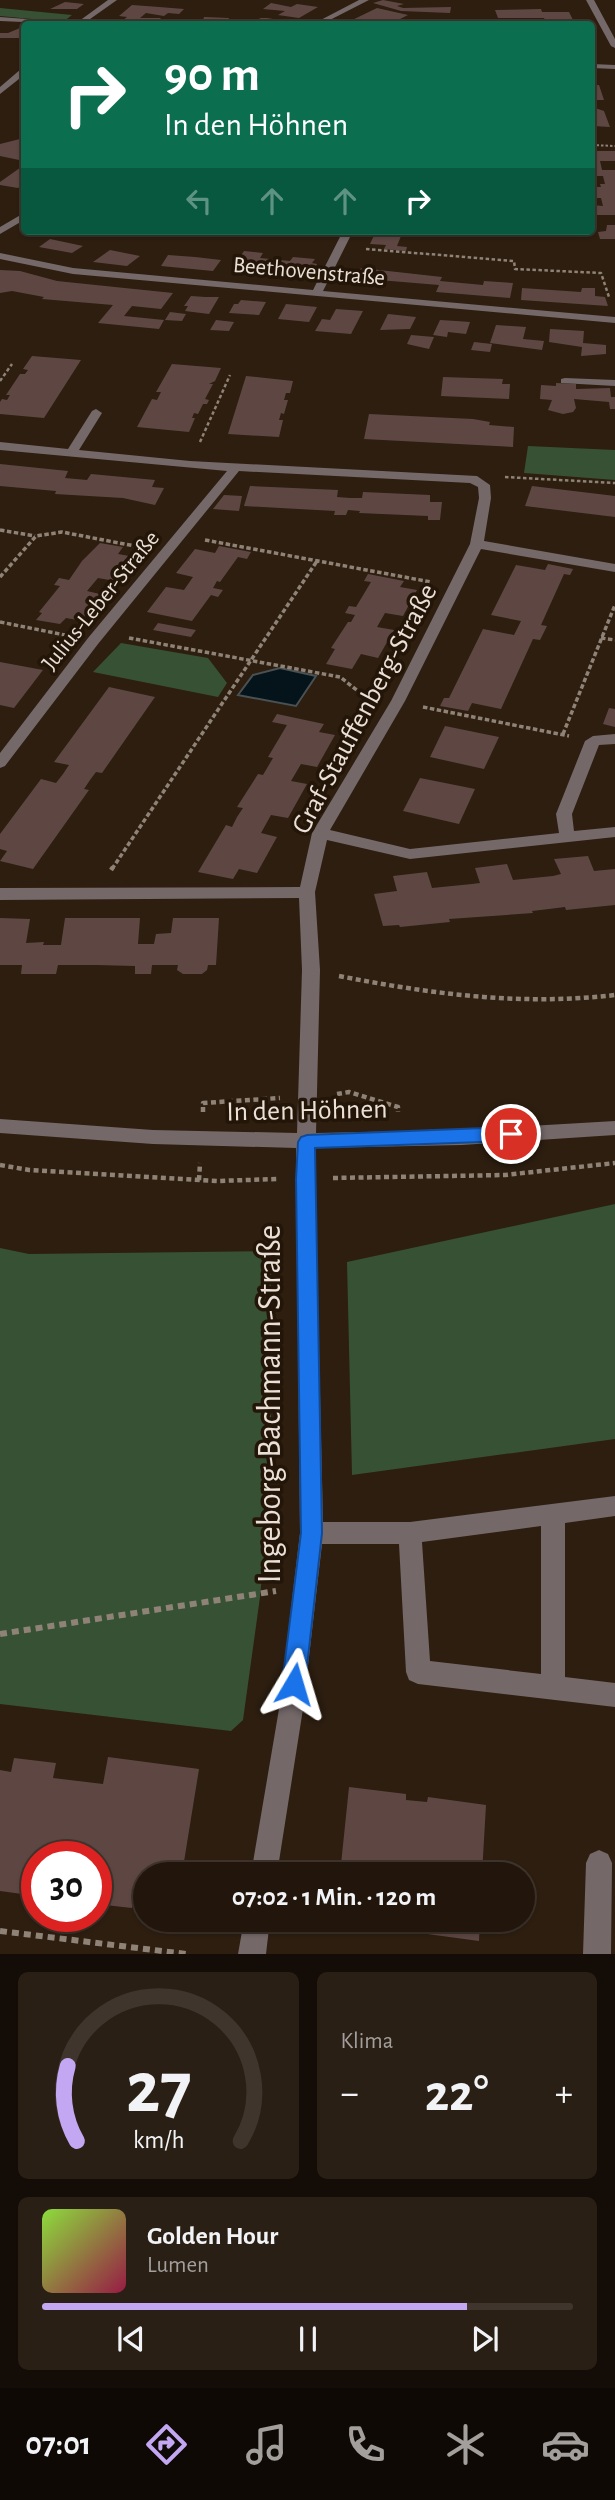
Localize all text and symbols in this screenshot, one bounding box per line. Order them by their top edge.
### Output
icon: right [49,49,140,140]
text: 90 m [164,51,260,100]
text: In den Höhnen [164,109,348,141]
icon: left [180,182,218,220]
icon: ahead [253,182,291,220]
icon: ahead [326,182,364,220]
icon: right [399,182,437,220]
street label: Beethovenstraße [232,254,386,290]
street label: Julius-Leber-Straße [38,527,164,675]
street label: Graf-Stauffenberg-Straße [287,579,443,839]
street label: In den Höhnen [226,1096,388,1126]
pin [481,1104,541,1164]
icon: arrive [492,1115,530,1153]
street label: Ingeborg-Bachmann-Straße [254,1225,287,1583]
position arrow [257,1647,331,1721]
speed limit sign: 30 [21,1841,112,1932]
text: 07:02 · 1 Min. · 120 m [232,1884,436,1910]
text: Klima [341,2030,393,2053]
text: 27 [125,2054,191,2127]
text: 22° [425,2068,489,2120]
text: − [341,2075,359,2113]
text: + [555,2075,573,2113]
text: km/h [132,2128,184,2153]
text: Golden Hour [147,2223,278,2249]
text: Lumen [147,2254,209,2277]
icon: previous [112,2320,150,2358]
icon: pause [289,2320,327,2358]
icon: next [466,2320,504,2358]
icon: directions [142,2420,191,2469]
icon: music [242,2420,291,2469]
icon: phone [341,2420,390,2469]
icon: climate [441,2420,490,2469]
icon: car [541,2420,590,2469]
text: 07:01 [25,2428,91,2460]

